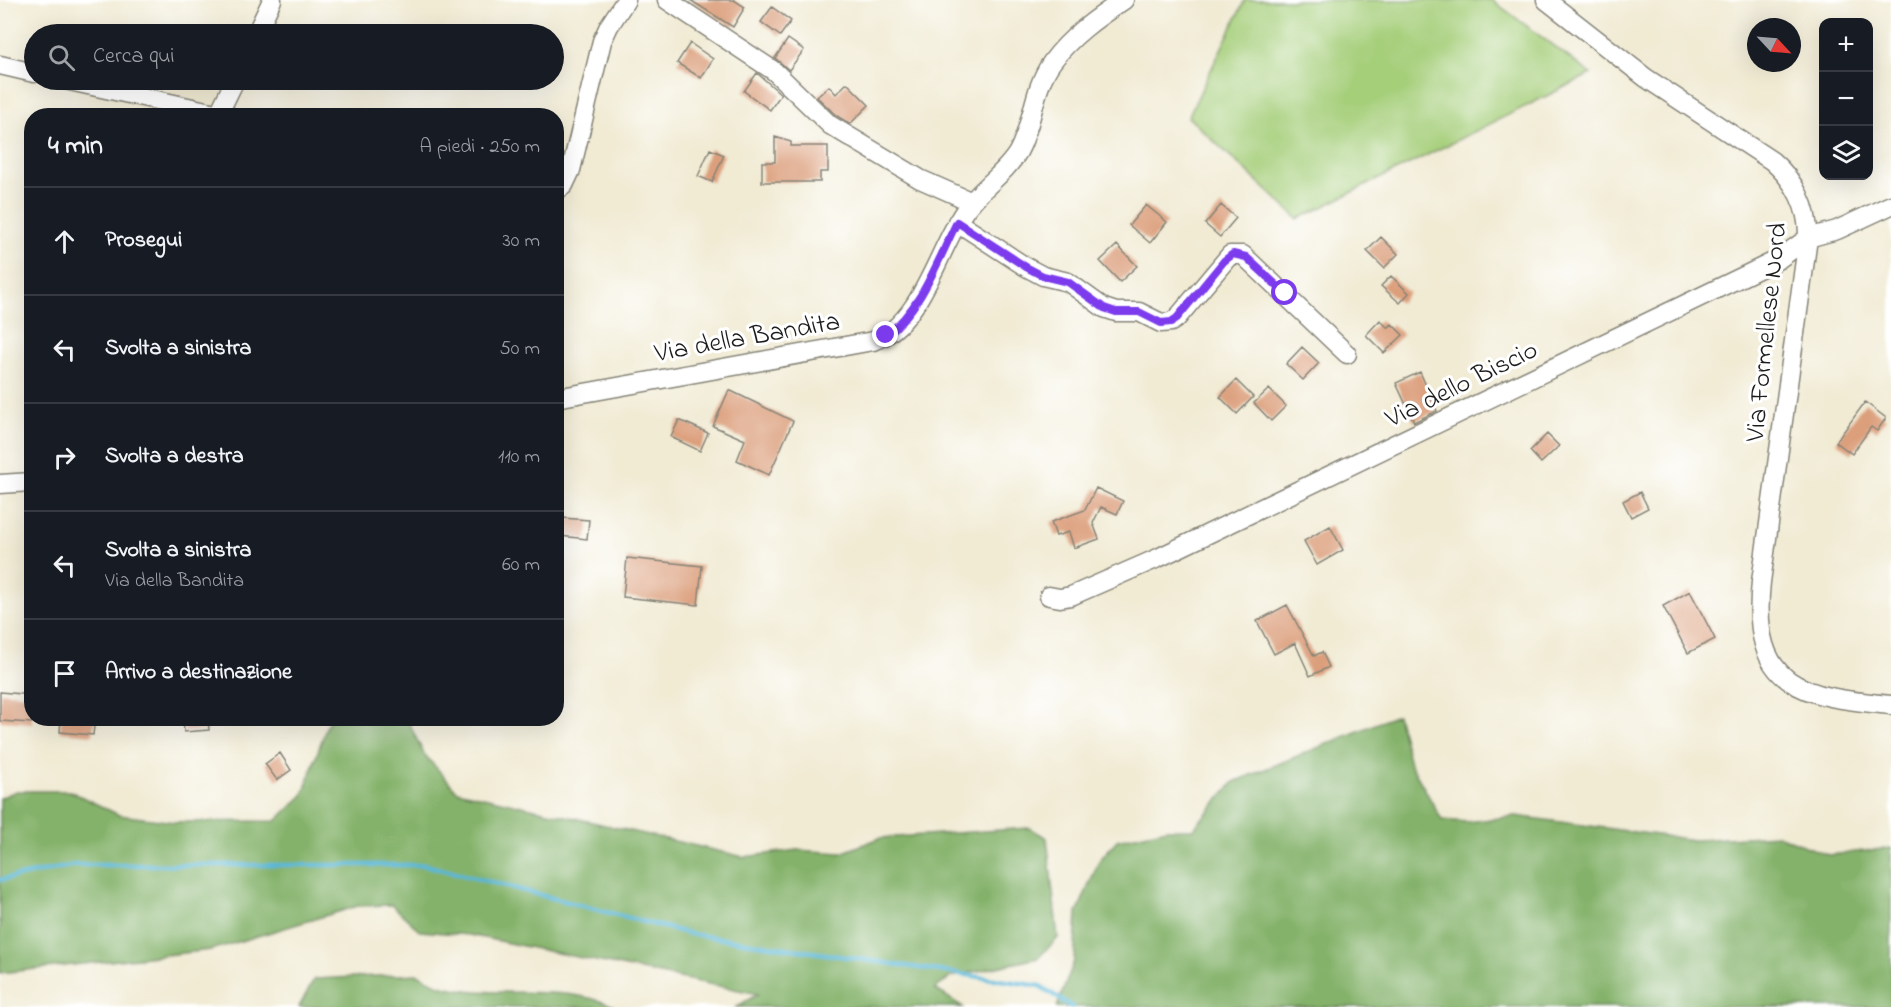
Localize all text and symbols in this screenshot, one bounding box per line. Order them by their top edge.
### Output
north arrow [1747,18,1801,72]
map controls [1819,18,1873,180]
button: + [1819,18,1873,72]
search box [24,24,564,90]
icon: search [45,41,78,74]
text: Cerca qui [93,41,175,73]
button: − [1819,72,1873,126]
button: layers [1819,126,1873,180]
text: 4 min [48,128,103,166]
text: A piedi · 250 m [420,133,540,162]
street label: Via Formellese Nord [1736,221,1798,445]
icon: ahead [48,225,81,258]
text: Prosegui [105,225,182,257]
text: 30 m [503,227,540,256]
route start [1271,279,1297,305]
street label: Via della Bandita [651,303,843,374]
route end [872,321,898,347]
street label: Via dello Biscio [1378,332,1545,439]
icon: left [48,333,81,366]
text: Svolta a sinistra [105,333,252,365]
text: 50 m [499,335,540,364]
icon: right [48,441,81,474]
text: Svolta a destra [105,441,244,473]
text: 110 m [498,443,540,472]
text: Svolta a sinistra [105,535,252,567]
icon: left [48,549,81,582]
text: 60 m [502,551,540,580]
text: Via della Bandita [105,567,244,596]
icon: arrive [48,657,81,690]
text: Arrivo a destinazione [105,657,292,689]

